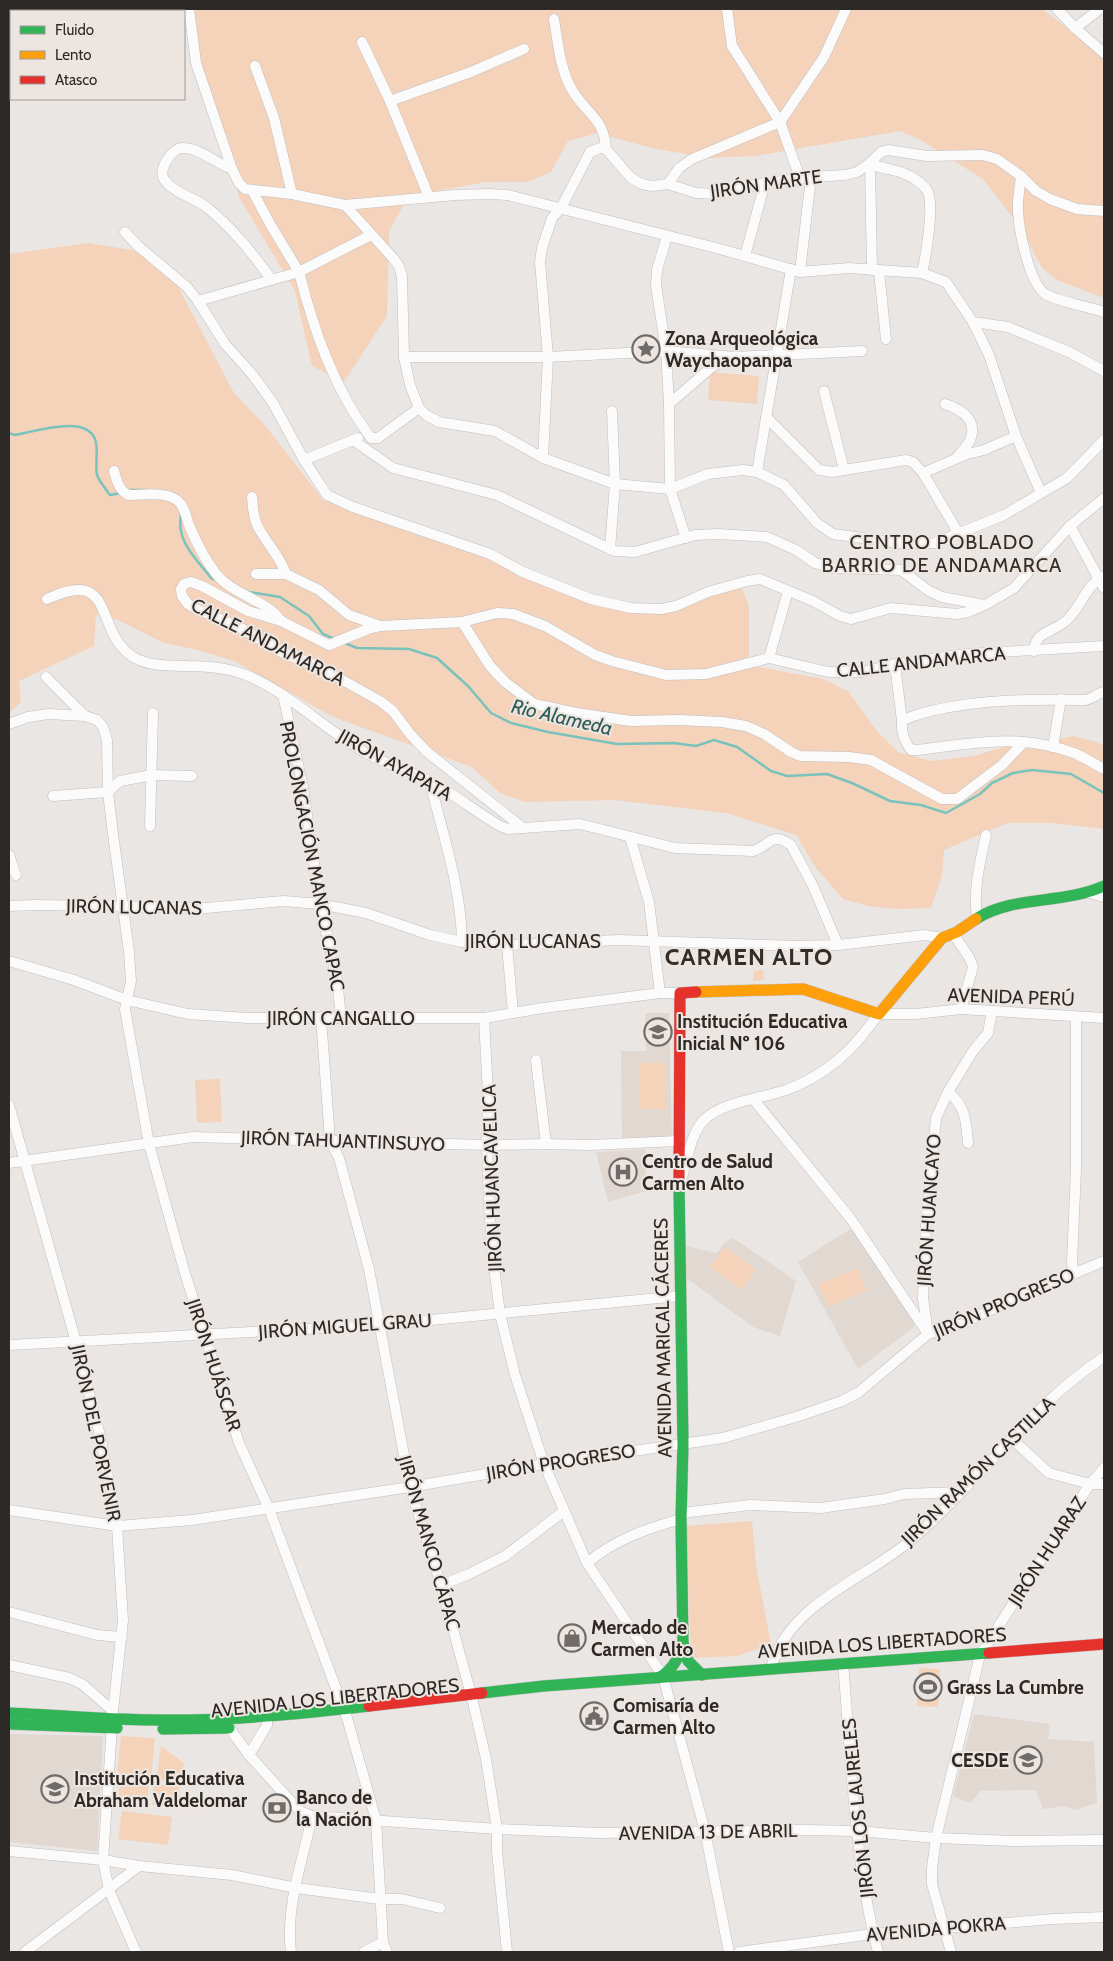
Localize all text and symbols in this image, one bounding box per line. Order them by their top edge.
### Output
legend [10,10,185,100]
text: Fluido [55,21,94,39]
text: Lento [55,46,92,64]
text: Atasco [55,71,97,89]
street label: JIRÓN MARTE [708,164,823,203]
place label: Zona Arqueológica Waychaopanpa [665,327,819,372]
place icon: Zona Arqueológica Waychaopanpa [631,334,661,364]
district label: CENTRO POBLADO BARRIO DE ANDAMARCA [822,530,1062,577]
street label: CALLE ANDAMARCA [187,593,349,691]
street label: CALLE ANDAMARCA [835,642,1007,682]
water label: Rio Alameda [509,694,615,740]
street label: PROLONGACIÓN MANCO CAPAC [275,719,351,993]
street label: JIRÓN AYAPATA [333,723,457,806]
street label: JIRÓN LUCANAS [65,893,202,920]
street label: JIRÓN LUCANAS [464,929,601,953]
district label: CARMEN ALTO [665,942,833,971]
street label: AVENIDA PERÚ [947,982,1075,1011]
street label: JIRÓN CANGALLO [266,1006,415,1030]
place label: Institución Educativa Inicial Nº 106 [677,1010,848,1055]
school or university icon: Institución Educativa Inicial Nº 106 [643,1017,673,1047]
street label: JIRÓN HUANCAVELICA [476,1083,507,1273]
street label: JIRÓN TAHUANTINSUYO [240,1125,446,1156]
street label: JIRÓN HUANCAYO [911,1133,946,1288]
place label: Centro de Salud Carmen Alto [642,1150,773,1195]
hospital icon: Centro de Salud Carmen Alto [608,1157,638,1187]
street label: AVENIDA MARICAL CÁCERES [648,1218,677,1458]
street label: JIRÓN PROGRESO [929,1262,1078,1343]
street label: JIRÓN HUÁSCAR [181,1295,247,1435]
street label: JIRÓN MIGUEL GRAU [256,1307,433,1344]
street label: JIRÓN DEL PORVENIR [66,1341,127,1524]
street label: JIRÓN RAMÓN CASTILLA [895,1391,1060,1551]
street label: JIRÓN PROGRESO [484,1438,637,1485]
street label: JIRÓN MANCO CÁPAC [393,1452,466,1633]
street label: JIRÓN HUARAZ [1002,1491,1091,1611]
place label: Mercado de Carmen Alto [591,1616,694,1661]
shop icon: Mercado de Carmen Alto [557,1623,587,1653]
street label: AVENIDA LOS LIBERTADORES [757,1623,1007,1663]
sports icon: Grass La Cumbre [913,1672,943,1702]
street label: AVENIDA LOS LIBERTADORES [210,1674,460,1722]
place label: Grass La Cumbre [947,1676,1084,1699]
place label: Comisaría de Carmen Alto [613,1694,719,1739]
public building icon: Comisaría de Carmen Alto [579,1701,609,1731]
street label: JIRÓN LOS LAURELES [836,1717,879,1900]
school or university icon: CESDE [1013,1745,1043,1775]
place label: CESDE [951,1749,1009,1772]
place label: Institución Educativa Abraham Valdelomar [74,1767,248,1812]
school or university icon: Institución Educativa Abraham Valdelomar [40,1774,70,1804]
place label: Banco de la Nación [296,1786,372,1831]
bank icon: Banco de la Nación [262,1793,292,1823]
street label: AVENIDA 13 DE ABRIL [618,1819,798,1845]
street label: AVENIDA POKRA [865,1911,1007,1947]

